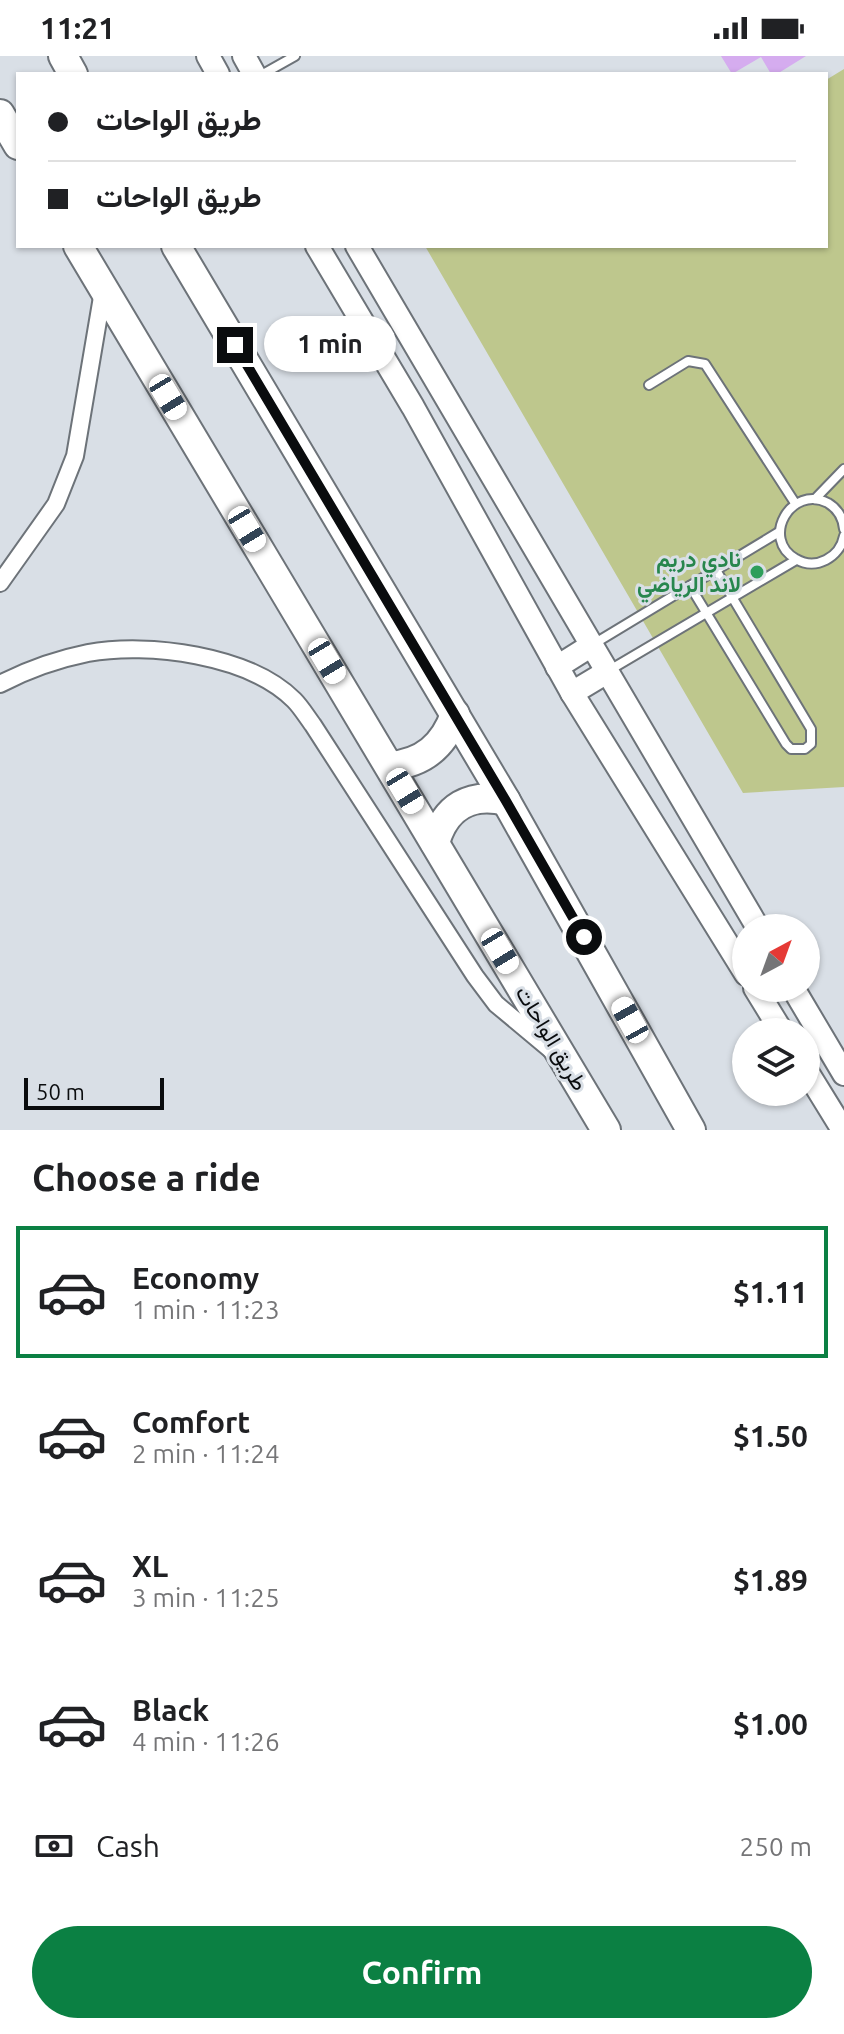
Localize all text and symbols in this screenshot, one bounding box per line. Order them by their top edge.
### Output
text: 11:21 [40,11,115,45]
text: طريق الواحات [96,102,262,136]
text: طريق الواحات [96,179,262,213]
callout: 1 min [263,317,395,373]
route end [217,327,253,363]
text: 1 min [297,329,363,358]
car [145,370,191,424]
car [224,502,270,556]
place label: نادي دريم لاند الرياضي [637,546,741,603]
marker: نادي دريم لاند الرياضي [748,563,766,581]
car [304,634,350,688]
car [382,764,428,818]
north arrow [732,914,820,1002]
map controls [732,914,820,1106]
route start [566,919,602,955]
car [477,924,523,978]
street label: طريق الواحات [510,981,593,1096]
car [608,993,652,1047]
button: layers [732,1018,820,1106]
scale bar [24,1074,164,1110]
text: 50 m [36,1079,85,1104]
text: Choose a ride [32,1157,261,1198]
icon: car [36,1256,108,1328]
text: Economy [132,1261,259,1295]
text: $1.11 [733,1275,808,1309]
text: 1 min · 11:23 [132,1295,280,1324]
icon: car [36,1400,108,1472]
text: Comfort [132,1405,250,1439]
text: $1.50 [733,1419,808,1453]
text: 2 min · 11:24 [132,1439,280,1468]
icon: car [36,1544,108,1616]
text: XL [132,1549,168,1583]
text: $1.89 [733,1563,808,1597]
text: 3 min · 11:25 [132,1583,280,1612]
icon: car [36,1688,108,1760]
text: Black [132,1693,209,1727]
text: $1.00 [733,1707,808,1741]
text: 4 min · 11:26 [132,1727,280,1756]
icon: cash [32,1824,76,1868]
text: Cash [96,1829,160,1863]
text: 250 m [740,1832,812,1861]
button: Confirm [32,1926,812,2018]

